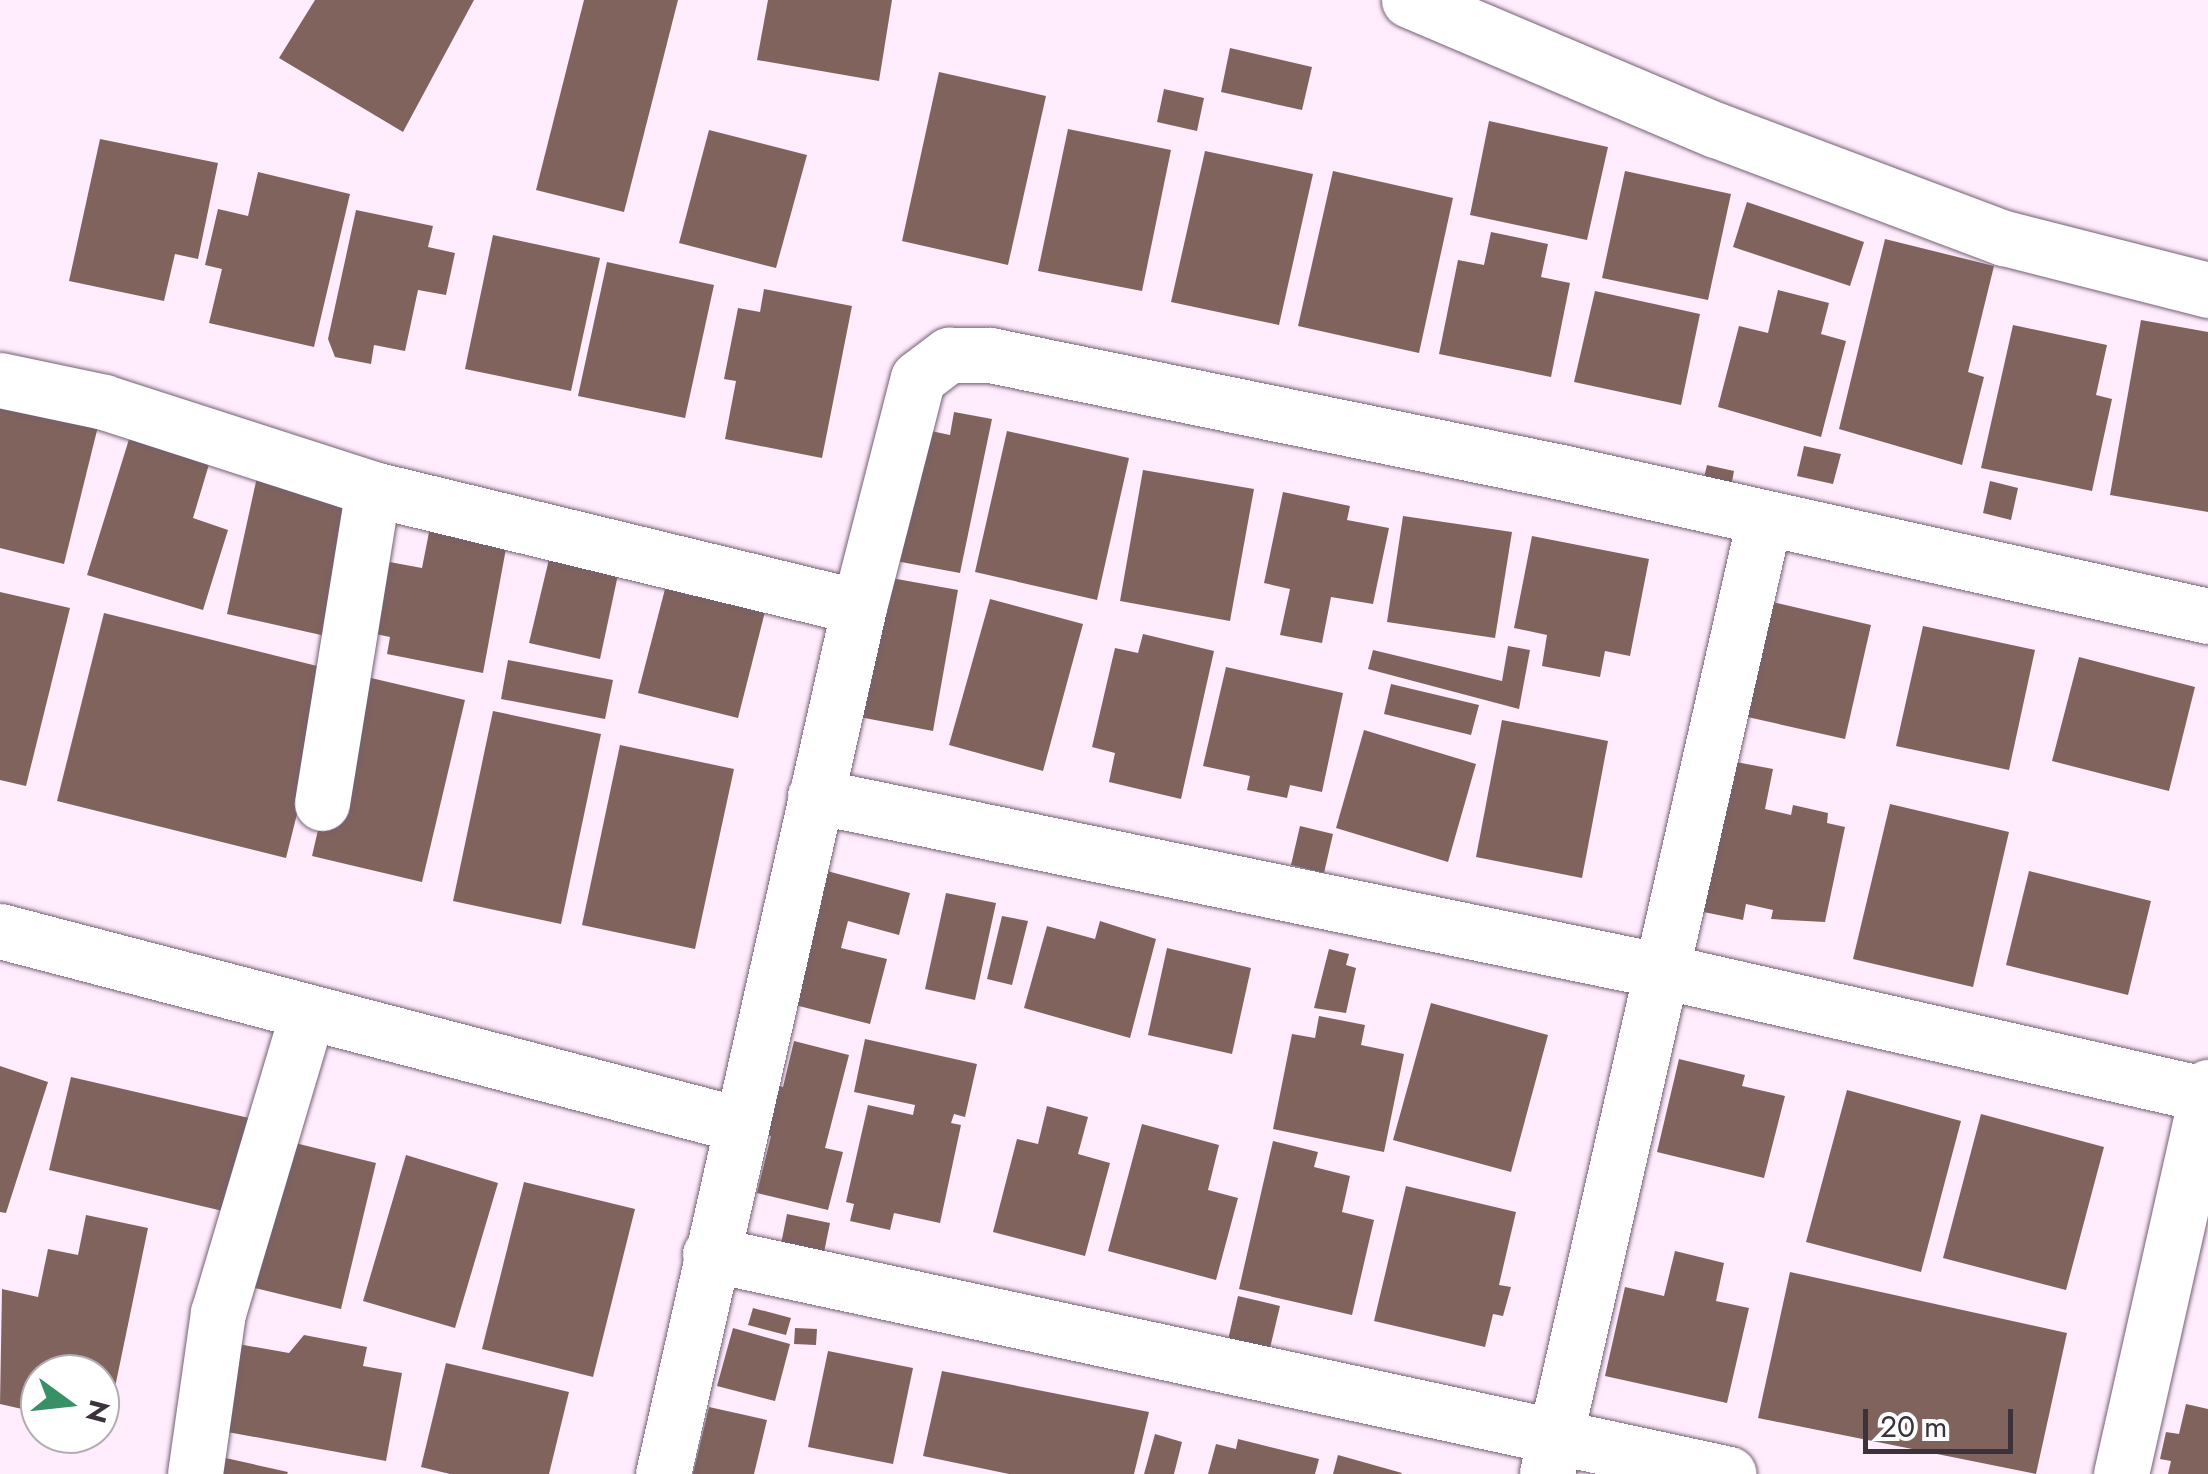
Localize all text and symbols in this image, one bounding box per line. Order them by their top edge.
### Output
north arrow [20,1354,120,1454]
scale bar [1868,1389,2018,1451]
text: N [75,1395,120,1427]
text: 20 m [1880,1405,1947,1448]

